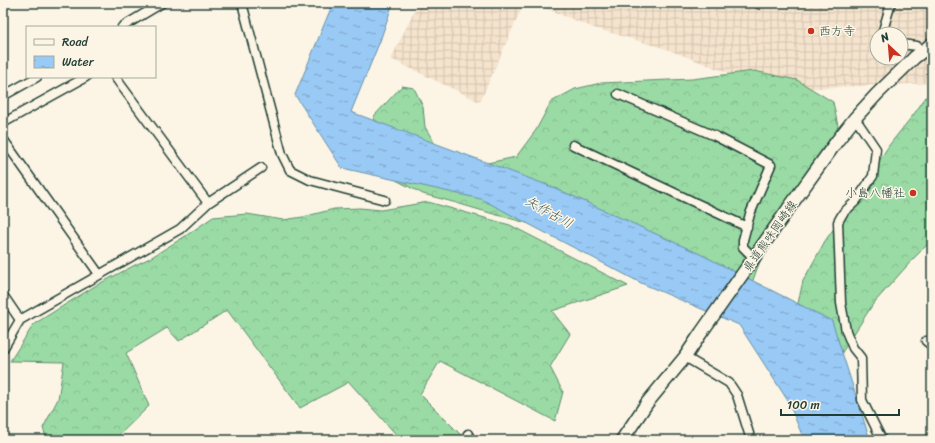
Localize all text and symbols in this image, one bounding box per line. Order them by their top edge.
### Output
place label: 西方寺 [819,20,855,42]
legend [26,26,156,78]
marker: 西方寺 [806,26,816,36]
north arrow [869,26,909,66]
text: N [876,27,893,48]
text: Road [62,31,89,53]
text: Water [62,51,95,73]
place label: 小島八幡社 [845,182,905,204]
marker: 小島八幡社 [908,188,918,198]
water label: 矢作古川 [521,189,577,235]
street label: 県道熊味岡崎線 [737,195,803,277]
scale bar [781,391,899,417]
text: 100 m [787,394,820,416]

